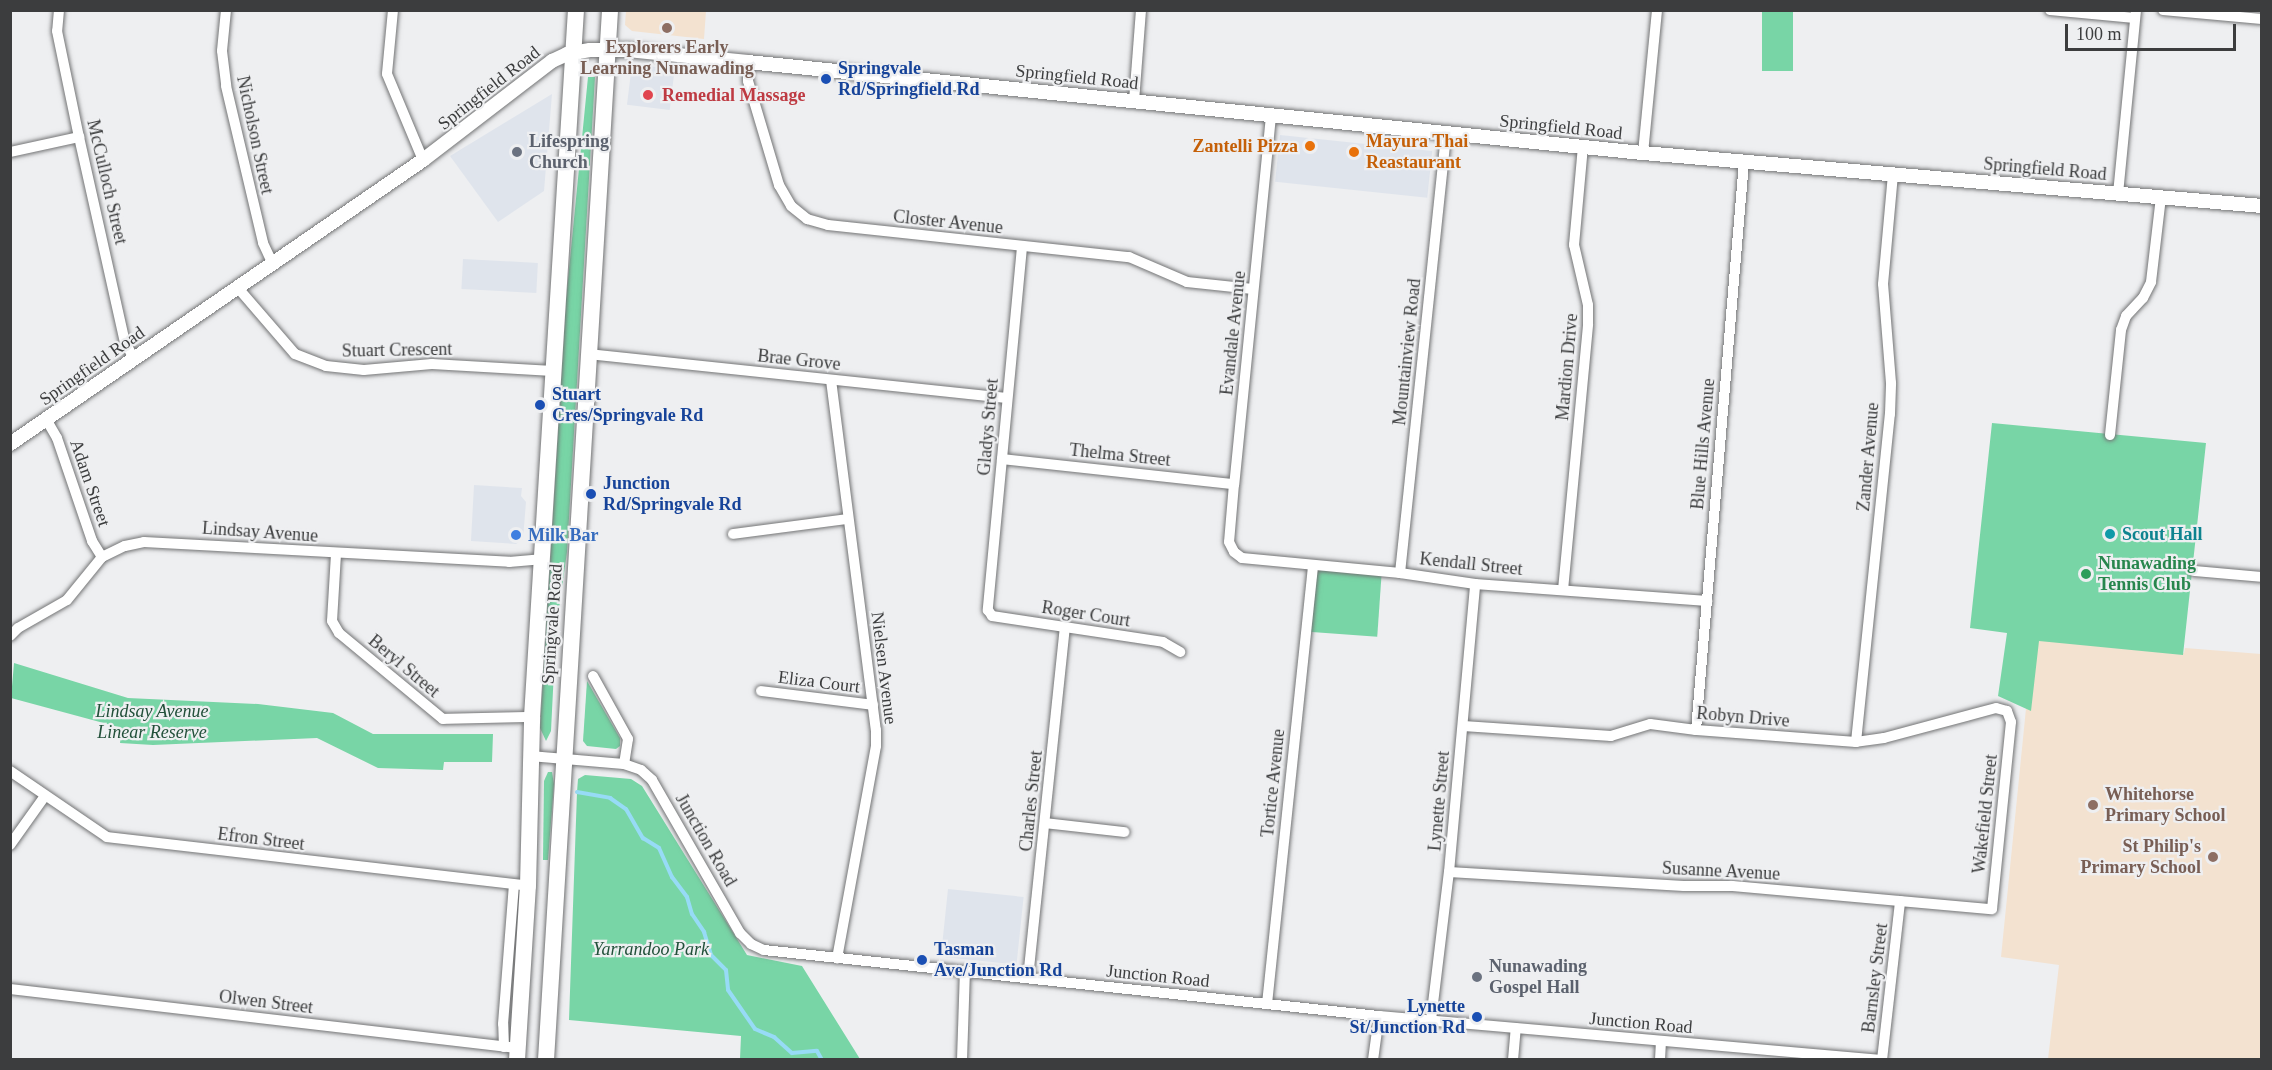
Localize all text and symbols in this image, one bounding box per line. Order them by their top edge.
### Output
scale bar [2068,12,2239,50]
marker: Explorers Early Learning Nunawading [660,21,674,35]
text: 100 m [2076,24,2122,44]
place label: Explorers Early Learning Nunawading [580,37,754,80]
street label: Springfield Road [434,41,544,135]
place label: Springvale Rd/Springfield Rd [838,58,980,100]
street label: Springfield Road [1014,60,1140,94]
marker: Springvale Rd/Springfield Rd [819,72,833,86]
street label: Nicholson Street [232,74,278,196]
place label: Remedial Massage [662,84,805,106]
marker: Remedial Massage [639,86,657,104]
street label: Springfield Road [1498,110,1624,144]
street label: McCulloch Street [82,117,132,247]
place label: Lifespring Church [529,131,609,174]
place label: Mayura Thai Reastaurant [1366,131,1469,174]
place label: Zantelli Pizza [1193,135,1298,157]
marker: Zantelli Pizza [1303,139,1317,153]
marker: Lifespring Church [510,145,524,159]
marker: Mayura Thai Reastaurant [1347,145,1361,159]
street label: Springfield Road [1983,153,2107,185]
street label: Closter Avenue [892,205,1004,239]
street label: Evandale Avenue [1216,269,1250,397]
street label: Mountainview Road [1389,278,1425,426]
street label: Mardion Drive [1552,313,1582,421]
street label: Springfield Road [35,322,149,410]
street label: Stuart Crescent [342,338,452,362]
street label: Brae Grove [756,345,842,375]
street label: Blue Hills Avenue [1686,377,1720,511]
street label: Gladys Street [973,378,1003,476]
place label: Stuart Cres/Springvale Rd [552,384,703,426]
marker: Stuart Cres/Springvale Rd [533,398,547,412]
street label: Zander Avenue [1852,401,1884,513]
street label: Adam Street [65,437,115,529]
street label: Thelma Street [1068,439,1172,471]
place label: Junction Rd/Springvale Rd [603,473,742,516]
marker: Junction Rd/Springvale Rd [584,487,598,501]
street label: Lindsay Avenue [201,517,319,547]
place label: Scout Hall [2122,523,2203,545]
place label: Milk Bar [528,524,598,546]
marker: Scout Hall [2103,527,2117,541]
marker: Milk Bar [509,528,523,542]
street label: Kendall Street [1418,548,1524,580]
place label: Nunawading Tennis Club [2098,553,2196,596]
street label: Springvale Road [537,563,567,685]
marker: Nunawading Tennis Club [2079,567,2093,581]
street label: Roger Court [1040,596,1132,632]
street label: Nielsen Avenue [866,610,902,726]
street label: Beryl Street [364,630,444,702]
street label: Eliza Court [777,666,861,698]
park label: Lindsay Avenue Linear Reserve [95,701,209,744]
street label: Robyn Drive [1695,702,1791,732]
street label: Tortice Avenue [1257,727,1289,839]
street label: Charles Street [1015,749,1047,853]
street label: Lynette Street [1424,750,1454,852]
street label: Wakefield Street [1968,753,2002,875]
place label: Whitehorse Primary School [2105,784,2225,826]
street label: Junction Road [671,790,741,890]
marker: Whitehorse Primary School [2086,798,2100,812]
street label: Efron Street [216,823,306,855]
place label: St Philip's Primary School [2081,836,2201,878]
marker: St Philip's Primary School [2206,850,2220,864]
street label: Susanne Avenue [1661,857,1781,885]
street label: Barnsley Street [1858,922,1892,1034]
park label: Yarrandoo Park [593,938,709,960]
place label: Tasman Ave/Junction Rd [934,939,1062,982]
marker: Tasman Ave/Junction Rd [915,953,929,967]
place label: Nunawading Gospel Hall [1489,956,1587,998]
street label: Junction Road [1105,960,1211,992]
marker: Nunawading Gospel Hall [1470,970,1484,984]
street label: Olwen Street [218,986,314,1018]
place label: Lynette St/Junction Rd [1349,996,1465,1038]
street label: Junction Road [1589,1008,1693,1038]
marker: Lynette St/Junction Rd [1470,1010,1484,1024]

